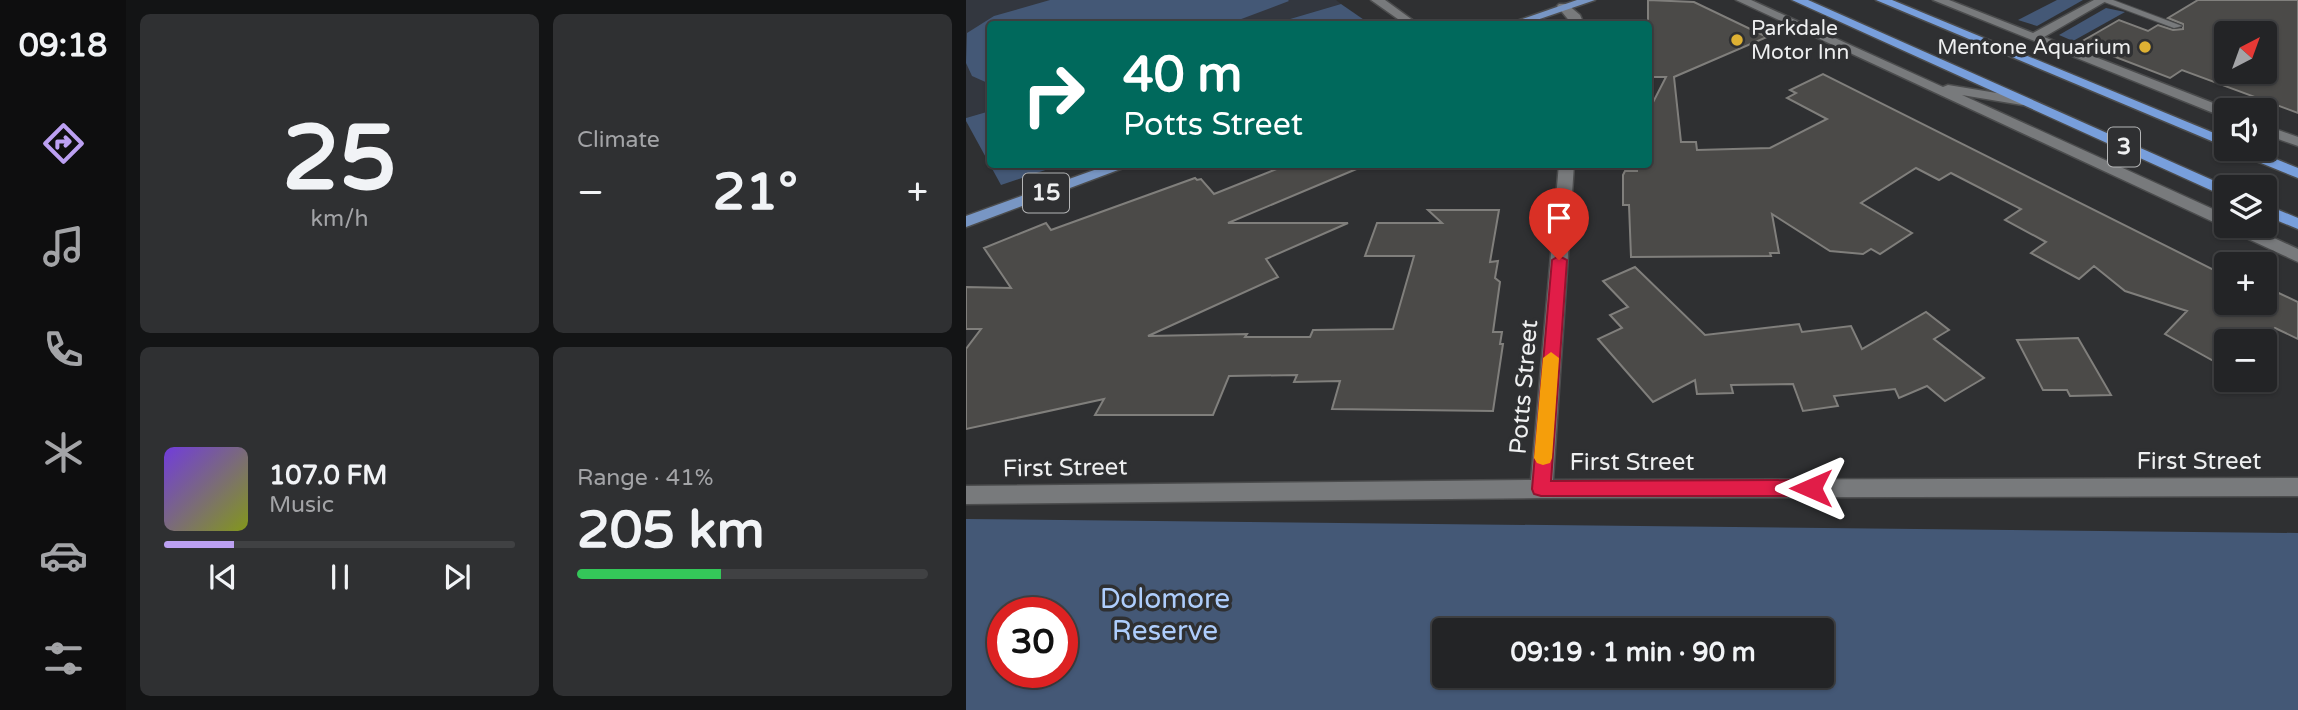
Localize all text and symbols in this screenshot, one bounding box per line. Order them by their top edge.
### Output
place label: Parkdale Motor Inn [1751,16,1849,65]
north arrow [2214,21,2277,84]
map controls [2214,21,2277,392]
text: 09:18 [19,27,107,65]
marker: Parkdale Motor Inn [1729,32,1745,48]
place label: Mentone Aquarium [1937,35,2131,60]
marker: Mentone Aquarium [2137,39,2153,55]
text: 40 m [1123,46,1242,105]
icon: right [1008,49,1099,140]
button: sound [2214,98,2277,161]
text: 25 [282,104,397,214]
text: Potts Street [1123,106,1303,144]
icon: directions [39,119,88,168]
text: Climate [577,126,660,154]
road number: 3 [2108,128,2140,166]
text: 21° [713,161,798,224]
text: − [577,170,604,216]
text: + [907,170,928,216]
road number: 15 [1023,174,1069,212]
button: layers [2214,175,2277,238]
pin [1529,188,1589,260]
icon: arrive [1540,199,1578,237]
text: km/h [311,205,368,233]
icon: music [39,222,88,271]
button: + [2214,252,2277,315]
street label: Potts Street [1504,319,1544,455]
icon: phone [39,325,88,374]
button: − [2214,329,2277,392]
icon: climate [39,428,88,477]
street label: First Street [2137,447,2261,476]
street label: First Street [1570,448,1694,477]
position arrow [1774,451,1848,525]
street label: First Street [1002,452,1128,484]
text: 107.0 FM [269,460,387,491]
text: Range · 41% [577,464,713,492]
text: Music [269,491,334,519]
text: 205 km [577,499,765,562]
icon: car [39,531,88,580]
icon: previous [204,558,242,596]
icon: pause [321,558,359,596]
icon: next [438,558,476,596]
park label: Dolomore Reserve [1100,582,1230,648]
speed limit sign: 30 [987,597,1078,688]
icon: filters [39,634,88,683]
text: 09:19 · 1 min · 90 m [1510,637,1756,668]

